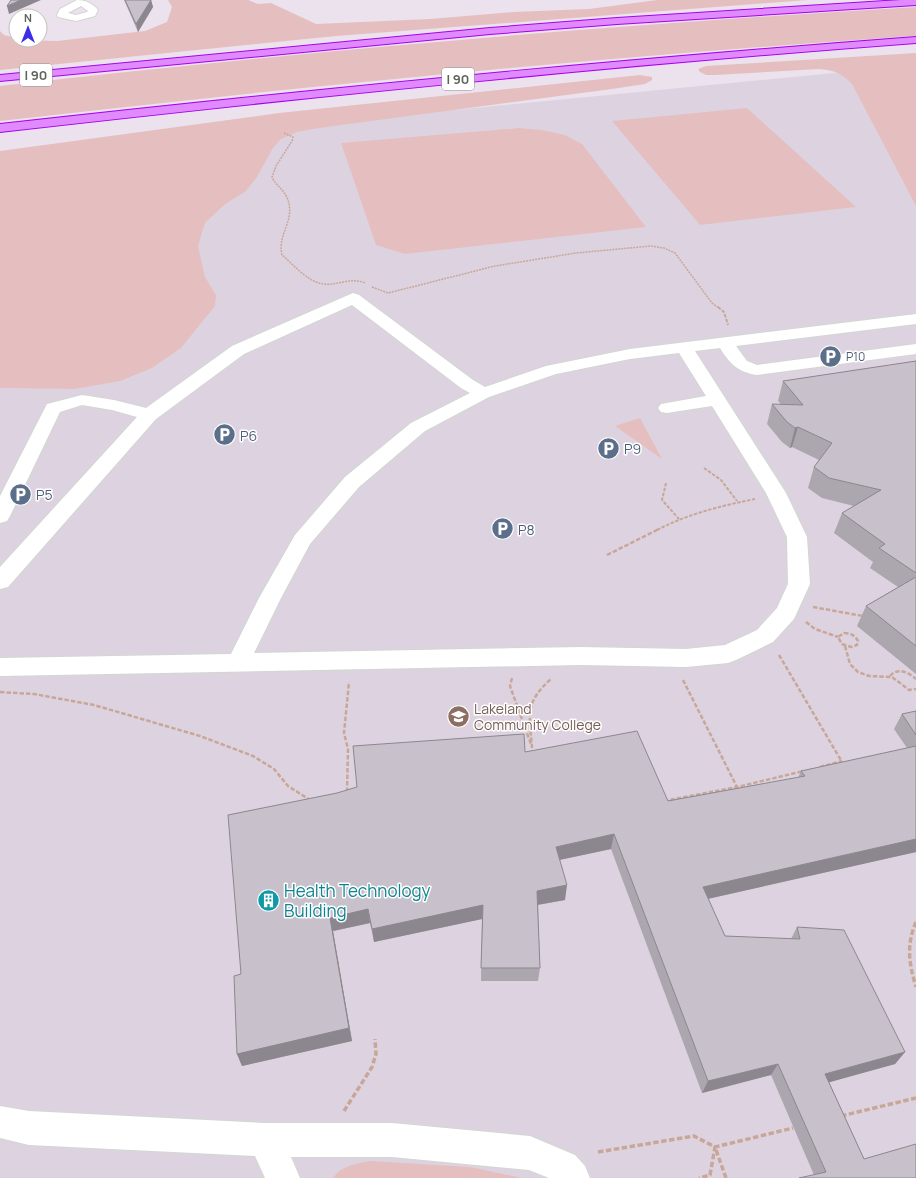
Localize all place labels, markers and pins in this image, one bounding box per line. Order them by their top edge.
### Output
parking icon: P10 [818,343,844,369]
place label: P10 [846,348,865,365]
parking icon: P6 [211,422,237,448]
place label: P6 [240,426,257,445]
parking icon: P9 [596,435,622,461]
place label: P9 [624,439,641,458]
parking icon: P5 [7,481,33,507]
place label: P5 [36,485,53,504]
parking icon: P8 [489,516,515,542]
place label: P8 [518,520,535,539]
place label: Lakeland Community College [474,699,601,734]
school or university icon: Lakeland Community College [445,703,471,729]
place label: Health Technology Building [284,879,431,922]
building icon: Health Technology Building [255,887,281,913]

